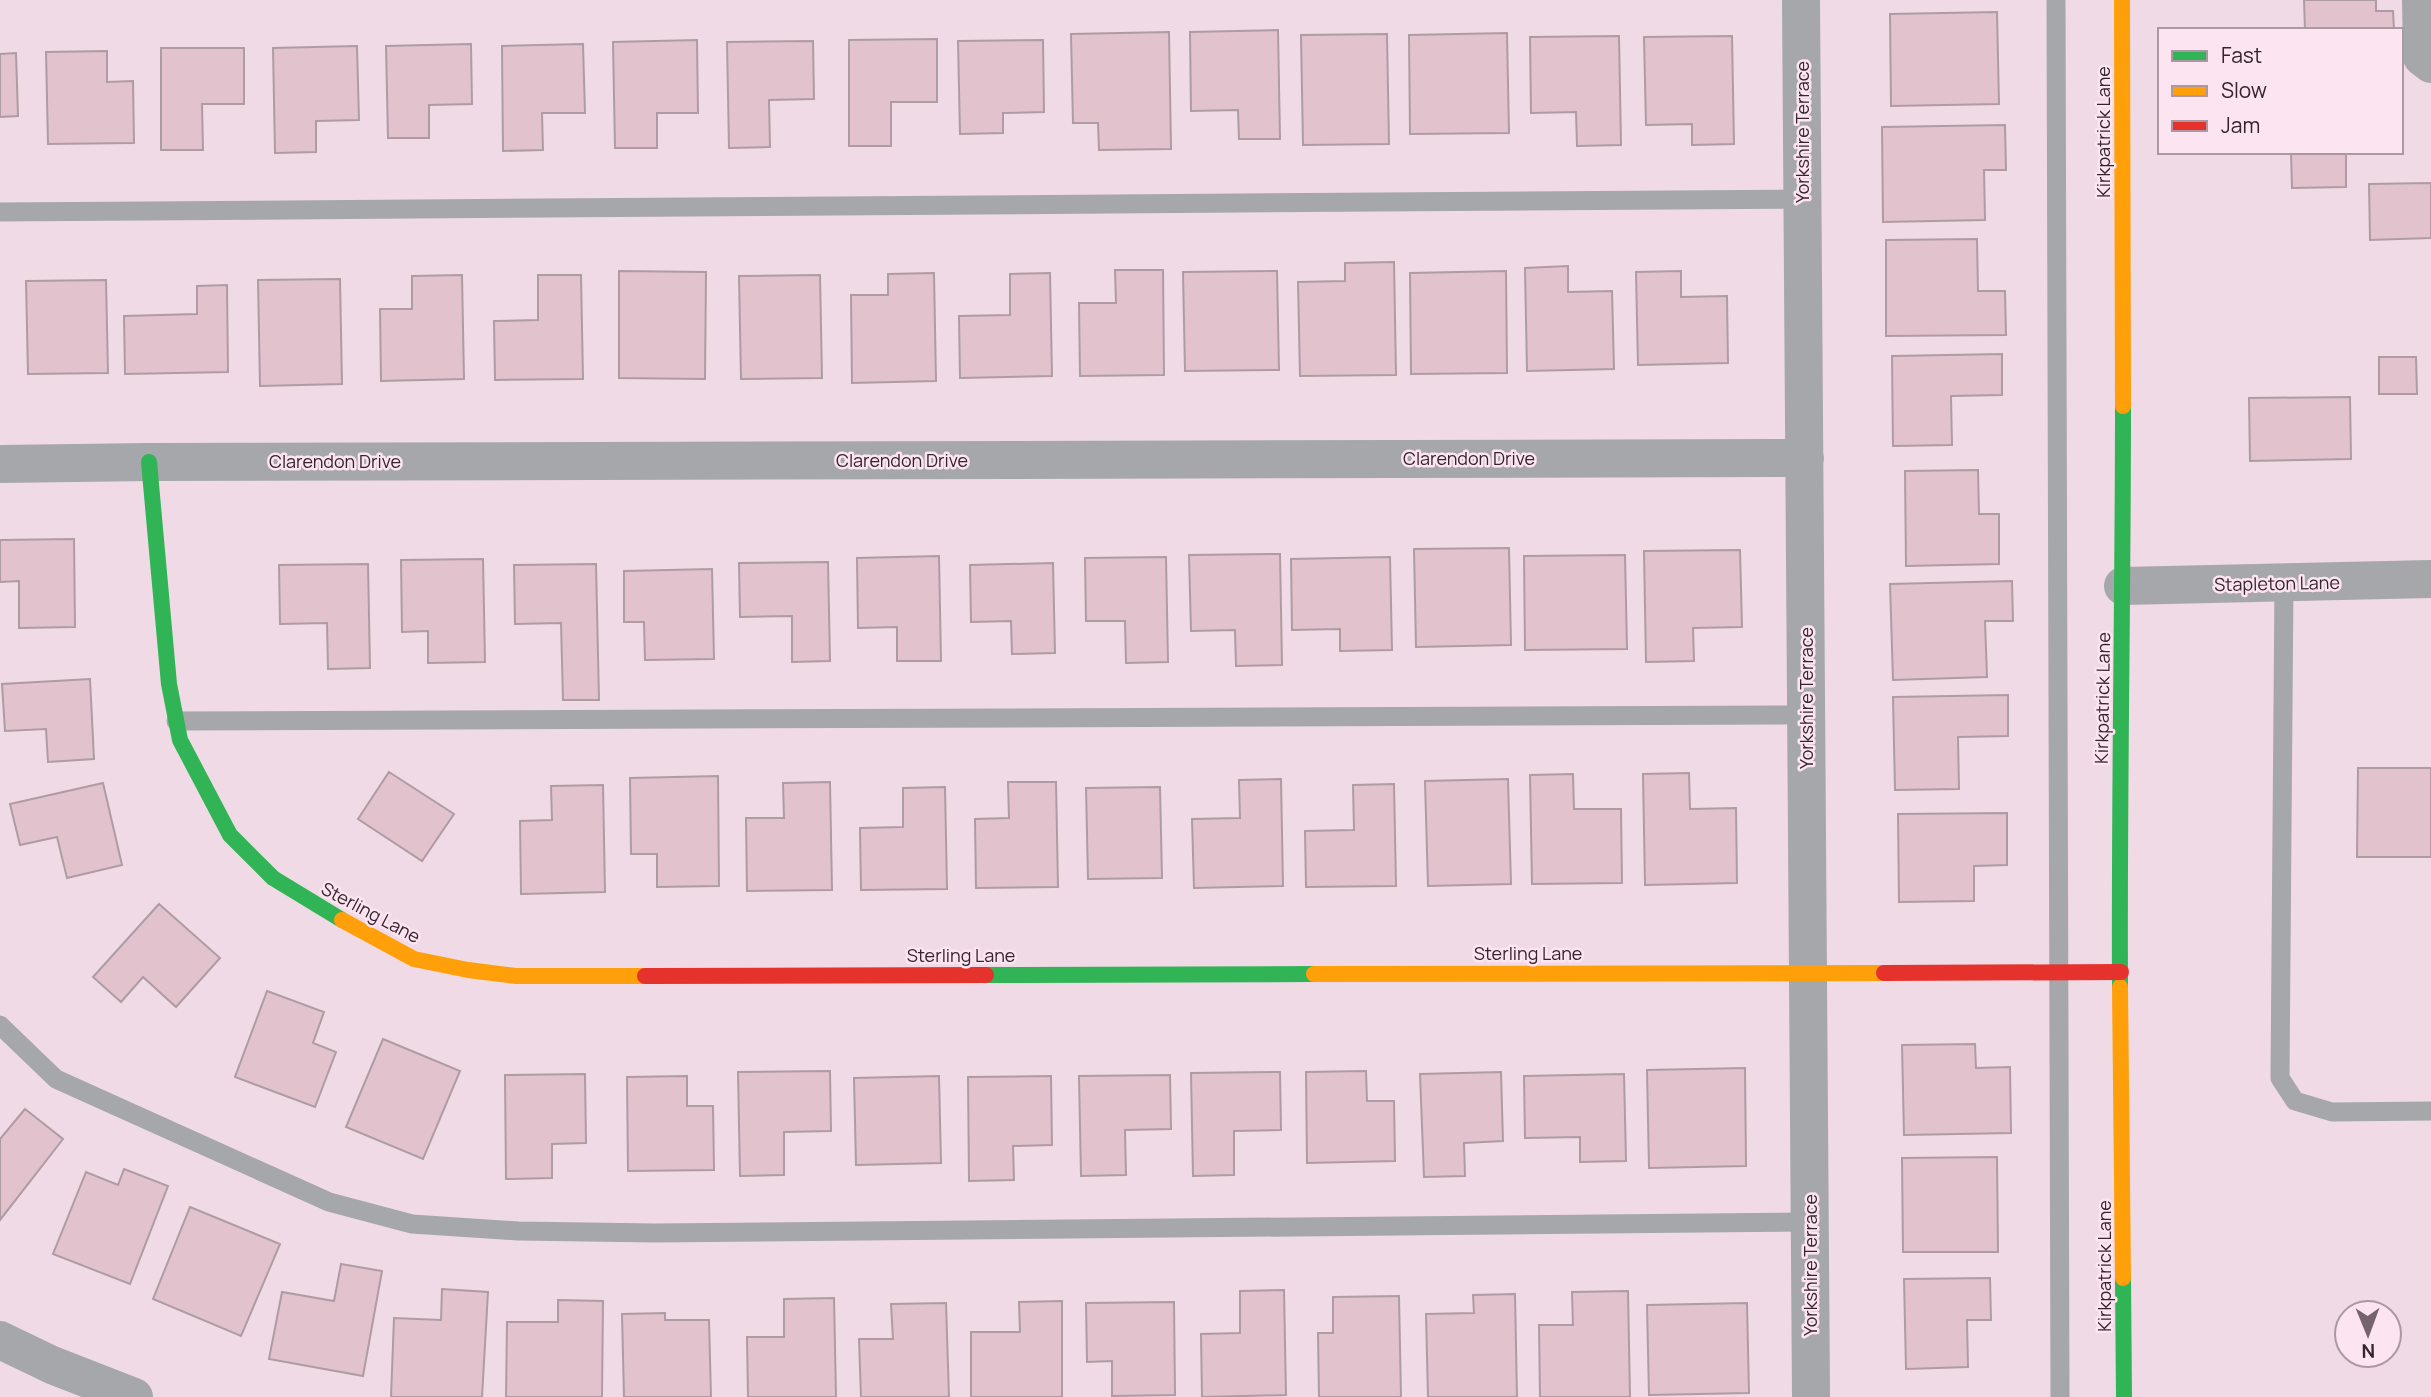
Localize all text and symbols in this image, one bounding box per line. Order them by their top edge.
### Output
legend [2158,28,2403,154]
text: Fast [2221,41,2262,69]
street label: Yorkshire Terrace [1790,61,1814,203]
street label: Kirkpatrick Lane [2091,66,2115,198]
text: Slow [2221,76,2267,104]
text: Jam [2221,111,2260,139]
street label: Clarendon Drive [1403,446,1535,470]
street label: Clarendon Drive [836,448,968,472]
street label: Clarendon Drive [269,449,401,473]
street label: Stapleton Lane [2214,570,2340,596]
street label: Yorkshire Terrace [1794,627,1818,769]
street label: Kirkpatrick Lane [2089,632,2115,764]
street label: Sterling Lane [317,876,425,948]
street label: Sterling Lane [1474,941,1582,965]
street label: Sterling Lane [907,943,1015,967]
street label: Yorkshire Terrace [1798,1194,1822,1336]
street label: Kirkpatrick Lane [2092,1200,2116,1332]
north arrow [2333,1299,2403,1369]
text: N [2361,1338,2375,1364]

